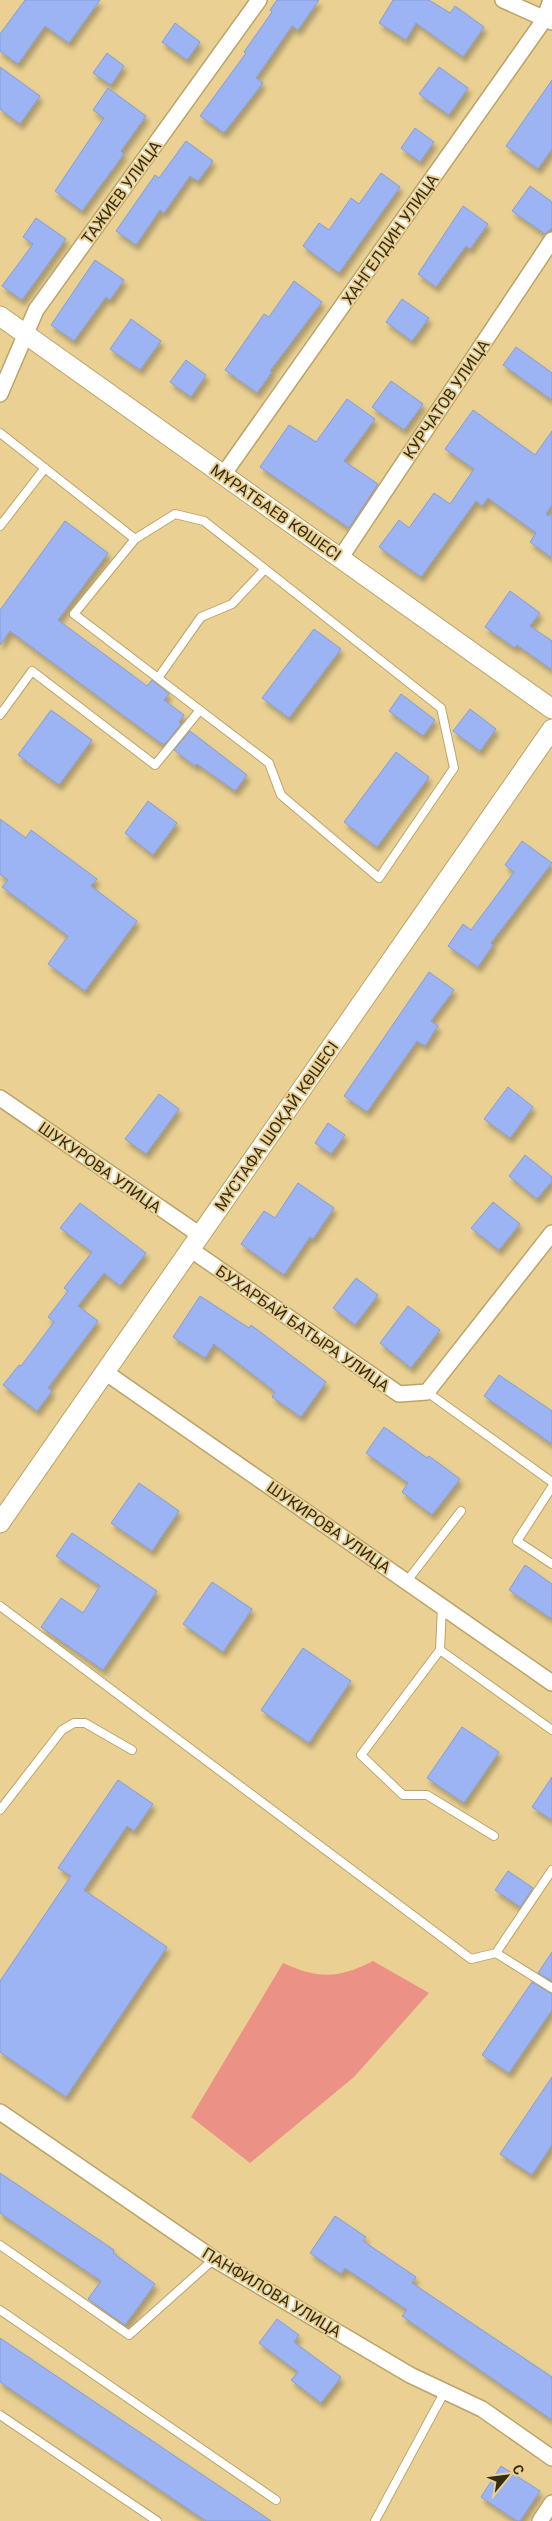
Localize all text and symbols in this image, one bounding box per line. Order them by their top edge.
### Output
street label: ТАЖИЕВ УЛИЦА [78,137,166,248]
street label: ХАНГЕЛДИН УЛИЦА [338,170,443,308]
street label: КУРЧАТОВ УЛИЦА [399,336,494,463]
street label: МҰРАТБАЕВ КӨШЕСІ [207,460,345,565]
street label: МҰСТАФА ШОҚАЙ КӨШЕСІ [211,1038,342,1215]
street label: ШУКУРОВА УЛИЦА [35,1118,165,1217]
street label: БУХАРБАЙ БАТЫРА УЛИЦА [212,1261,394,1396]
street label: ШУКИРОВА УЛИЦА [263,1477,395,1578]
street label: ПАНФИЛОВА УЛИЦА [199,2243,345,2342]
north arrow [482,2451,532,2501]
text: С [509,2462,528,2478]

